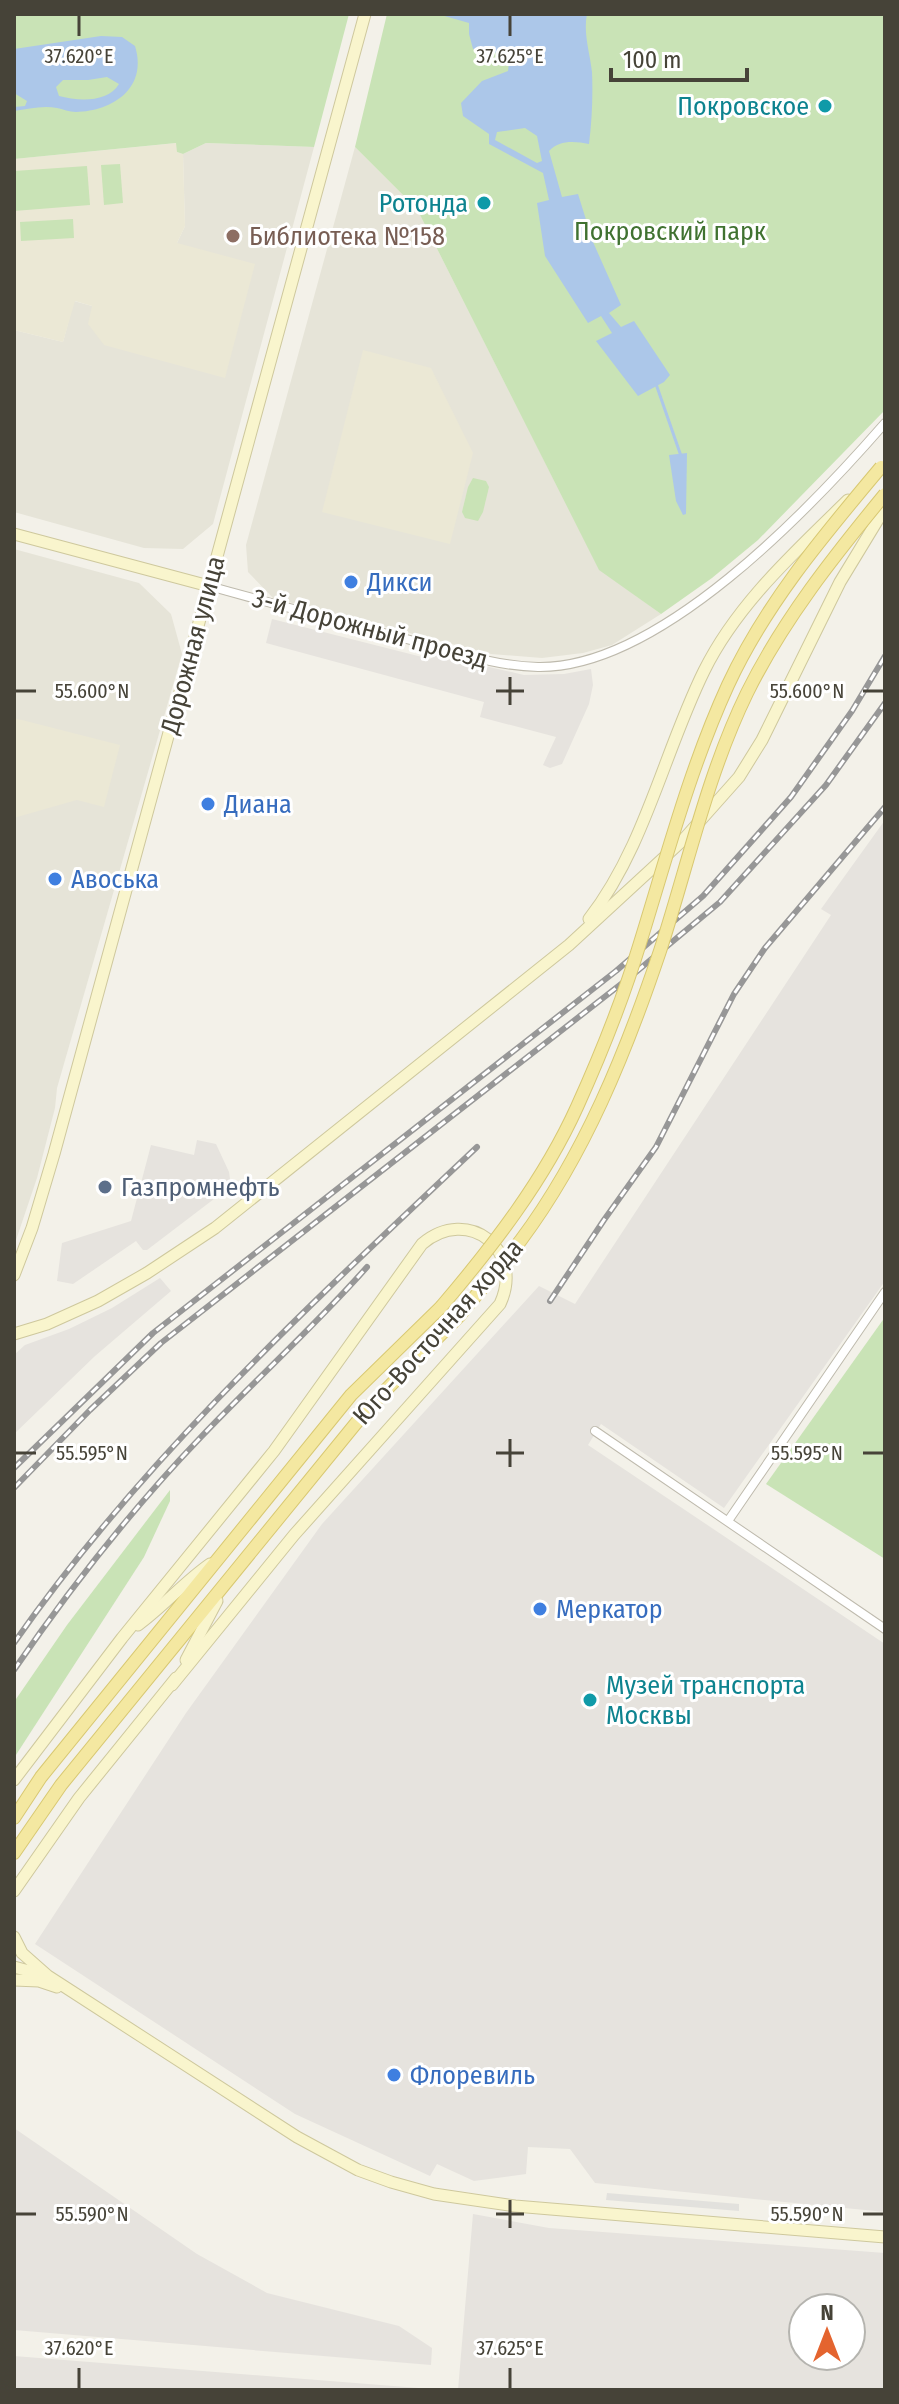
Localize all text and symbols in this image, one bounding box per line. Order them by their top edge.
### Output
scale bar [611,32,747,82]
text: 37.620°E [45,44,113,68]
text: 37.625°E [476,44,544,68]
text: 100 m [623,46,681,74]
place label: Покровское [677,91,809,122]
marker: Покровское [816,97,834,115]
place label: Ротонда [379,188,468,219]
marker: Ротонда [475,194,493,212]
park label: Покровский парк [574,216,766,247]
place label: Библиотека №158 [249,221,445,252]
marker: Библиотека №158 [224,227,242,245]
street label: Дорожная улица [154,553,232,738]
place label: Дикси [366,567,432,598]
marker: Дикси [342,573,360,591]
street label: 3-й Дорожный проезд [249,583,491,675]
text: 55.600°N [55,679,129,703]
text: 55.600°N [770,679,844,703]
place label: Диана [223,789,292,820]
marker: Диана [199,795,217,813]
place label: Авоська [71,864,159,895]
marker: Авоська [46,870,64,888]
place label: Газпромнефть [121,1172,280,1203]
marker: Газпромнефть [96,1178,114,1196]
street label: Юго-Восточная хорда [346,1233,530,1431]
text: 55.595°N [56,1441,128,1465]
text: 55.595°N [771,1441,843,1465]
place label: Меркатор [556,1594,663,1625]
marker: Меркатор [531,1600,549,1618]
place label: Музей транспорта Москвы [606,1670,805,1731]
marker: Музей транспорта Москвы [581,1691,599,1709]
place label: Флоревиль [410,2060,535,2091]
marker: Флоревиль [385,2066,403,2084]
text: 55.590°N [55,2202,129,2226]
text: 55.590°N [770,2202,844,2226]
north arrow [787,2292,867,2372]
text: N [820,2299,834,2326]
text: 37.620°E [45,2336,113,2360]
text: 37.625°E [476,2336,544,2360]

